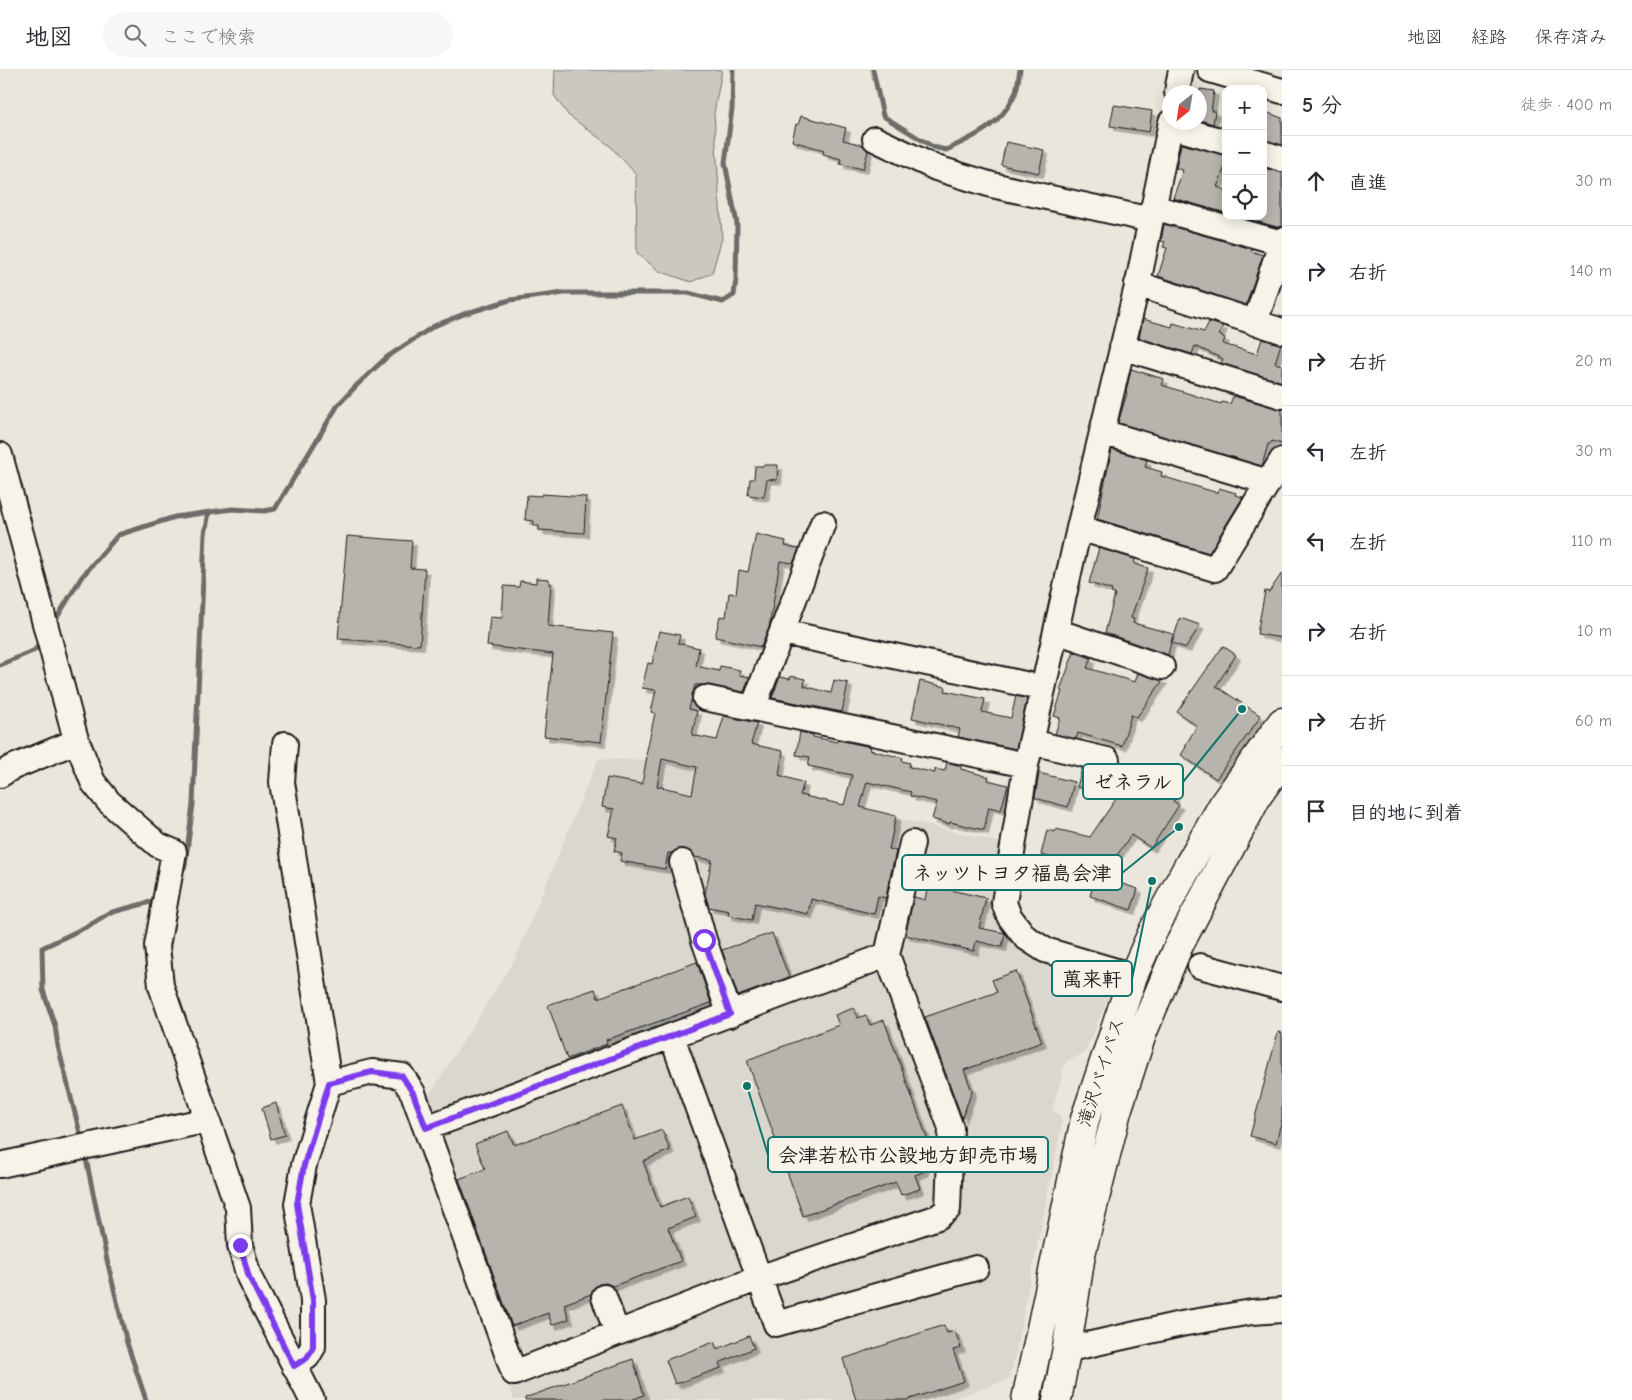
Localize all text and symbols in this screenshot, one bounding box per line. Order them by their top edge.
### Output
search box [103,12,453,57]
icon: search [121,21,149,49]
text: 地図 [25,23,73,51]
text: ここで検索 [161,26,256,48]
text: 地図 [1407,27,1443,48]
text: 経路 [1471,27,1507,48]
text: 保存済み [1535,27,1607,48]
north arrow [1162,85,1207,130]
map controls [1222,85,1267,220]
button: + [1222,85,1267,130]
text: 5 分 [1302,93,1342,117]
text: 徒歩 · 400 m [1521,96,1612,114]
button: − [1222,130,1267,175]
icon: ahead [1302,167,1330,195]
text: 直進 [1349,172,1387,194]
text: 30 m [1576,172,1612,190]
button: locate [1222,175,1267,220]
icon: right [1302,257,1330,285]
text: 右折 [1349,262,1387,284]
text: 140 m [1570,262,1612,280]
icon: right [1302,347,1330,375]
text: 右折 [1349,352,1387,374]
text: 20 m [1575,352,1612,370]
icon: left [1302,437,1330,465]
text: 左折 [1349,442,1387,464]
text: 30 m [1576,442,1612,460]
icon: left [1302,527,1330,555]
text: 左折 [1349,532,1387,554]
text: 110 m [1571,532,1612,550]
icon: right [1302,617,1330,645]
text: 右折 [1349,622,1387,644]
text: 10 m [1577,622,1612,640]
icon: right [1302,707,1330,735]
text: 右折 [1349,712,1387,734]
text: 60 m [1575,712,1612,730]
callout: ゼネラル [1083,764,1183,799]
text: ゼネラル [1093,771,1173,794]
icon: arrive [1302,797,1330,825]
text: 目的地に到着 [1349,802,1463,824]
callout: ネッツトヨタ福島会津 [902,855,1122,890]
text: ネッツトヨタ福島会津 [912,862,1112,885]
route start [693,929,716,952]
callout: 萬来軒 [1052,961,1132,996]
text: 萬来軒 [1062,968,1122,991]
street label: 滝沢バイパス [1073,1015,1129,1129]
callout: 会津若松市公設地方卸売市場 [768,1137,1048,1172]
text: 会津若松市公設地方卸売市場 [778,1144,1038,1167]
route end [229,1234,252,1257]

